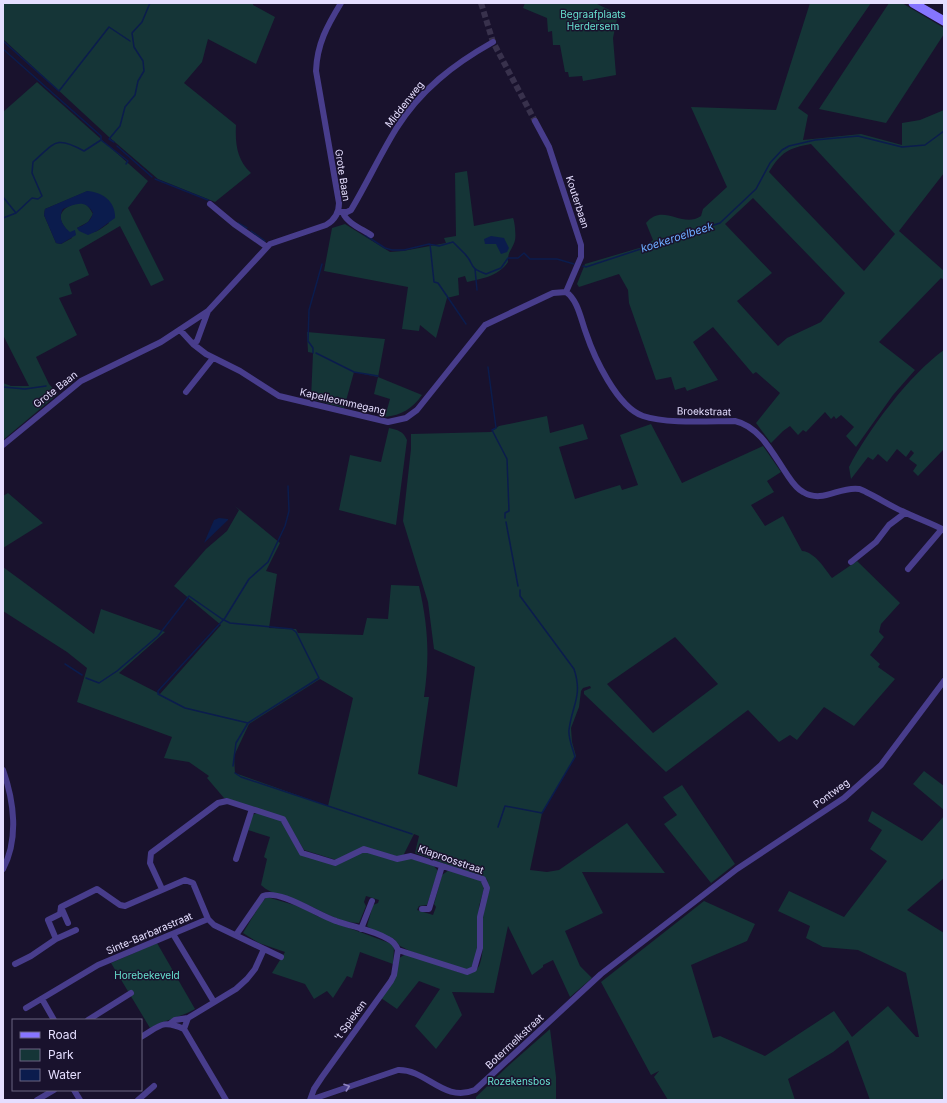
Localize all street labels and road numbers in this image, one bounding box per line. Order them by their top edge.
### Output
street label: Middenweg [382,78,426,130]
street label: Grote Baan [333,148,353,202]
street label: Kouterbaan [564,174,592,230]
street label: Grote Baan [31,368,79,410]
street label: Kapelleommegang [299,385,387,417]
street label: Broekstraat [677,405,732,417]
street label: Pontweg [811,776,851,810]
street label: Klaproosstraat [417,842,486,876]
street label: Sinte-Barbarastraat [104,909,195,957]
street label: 't Spieken [331,997,369,1042]
street label: Botermelkstraat [483,1011,546,1071]

